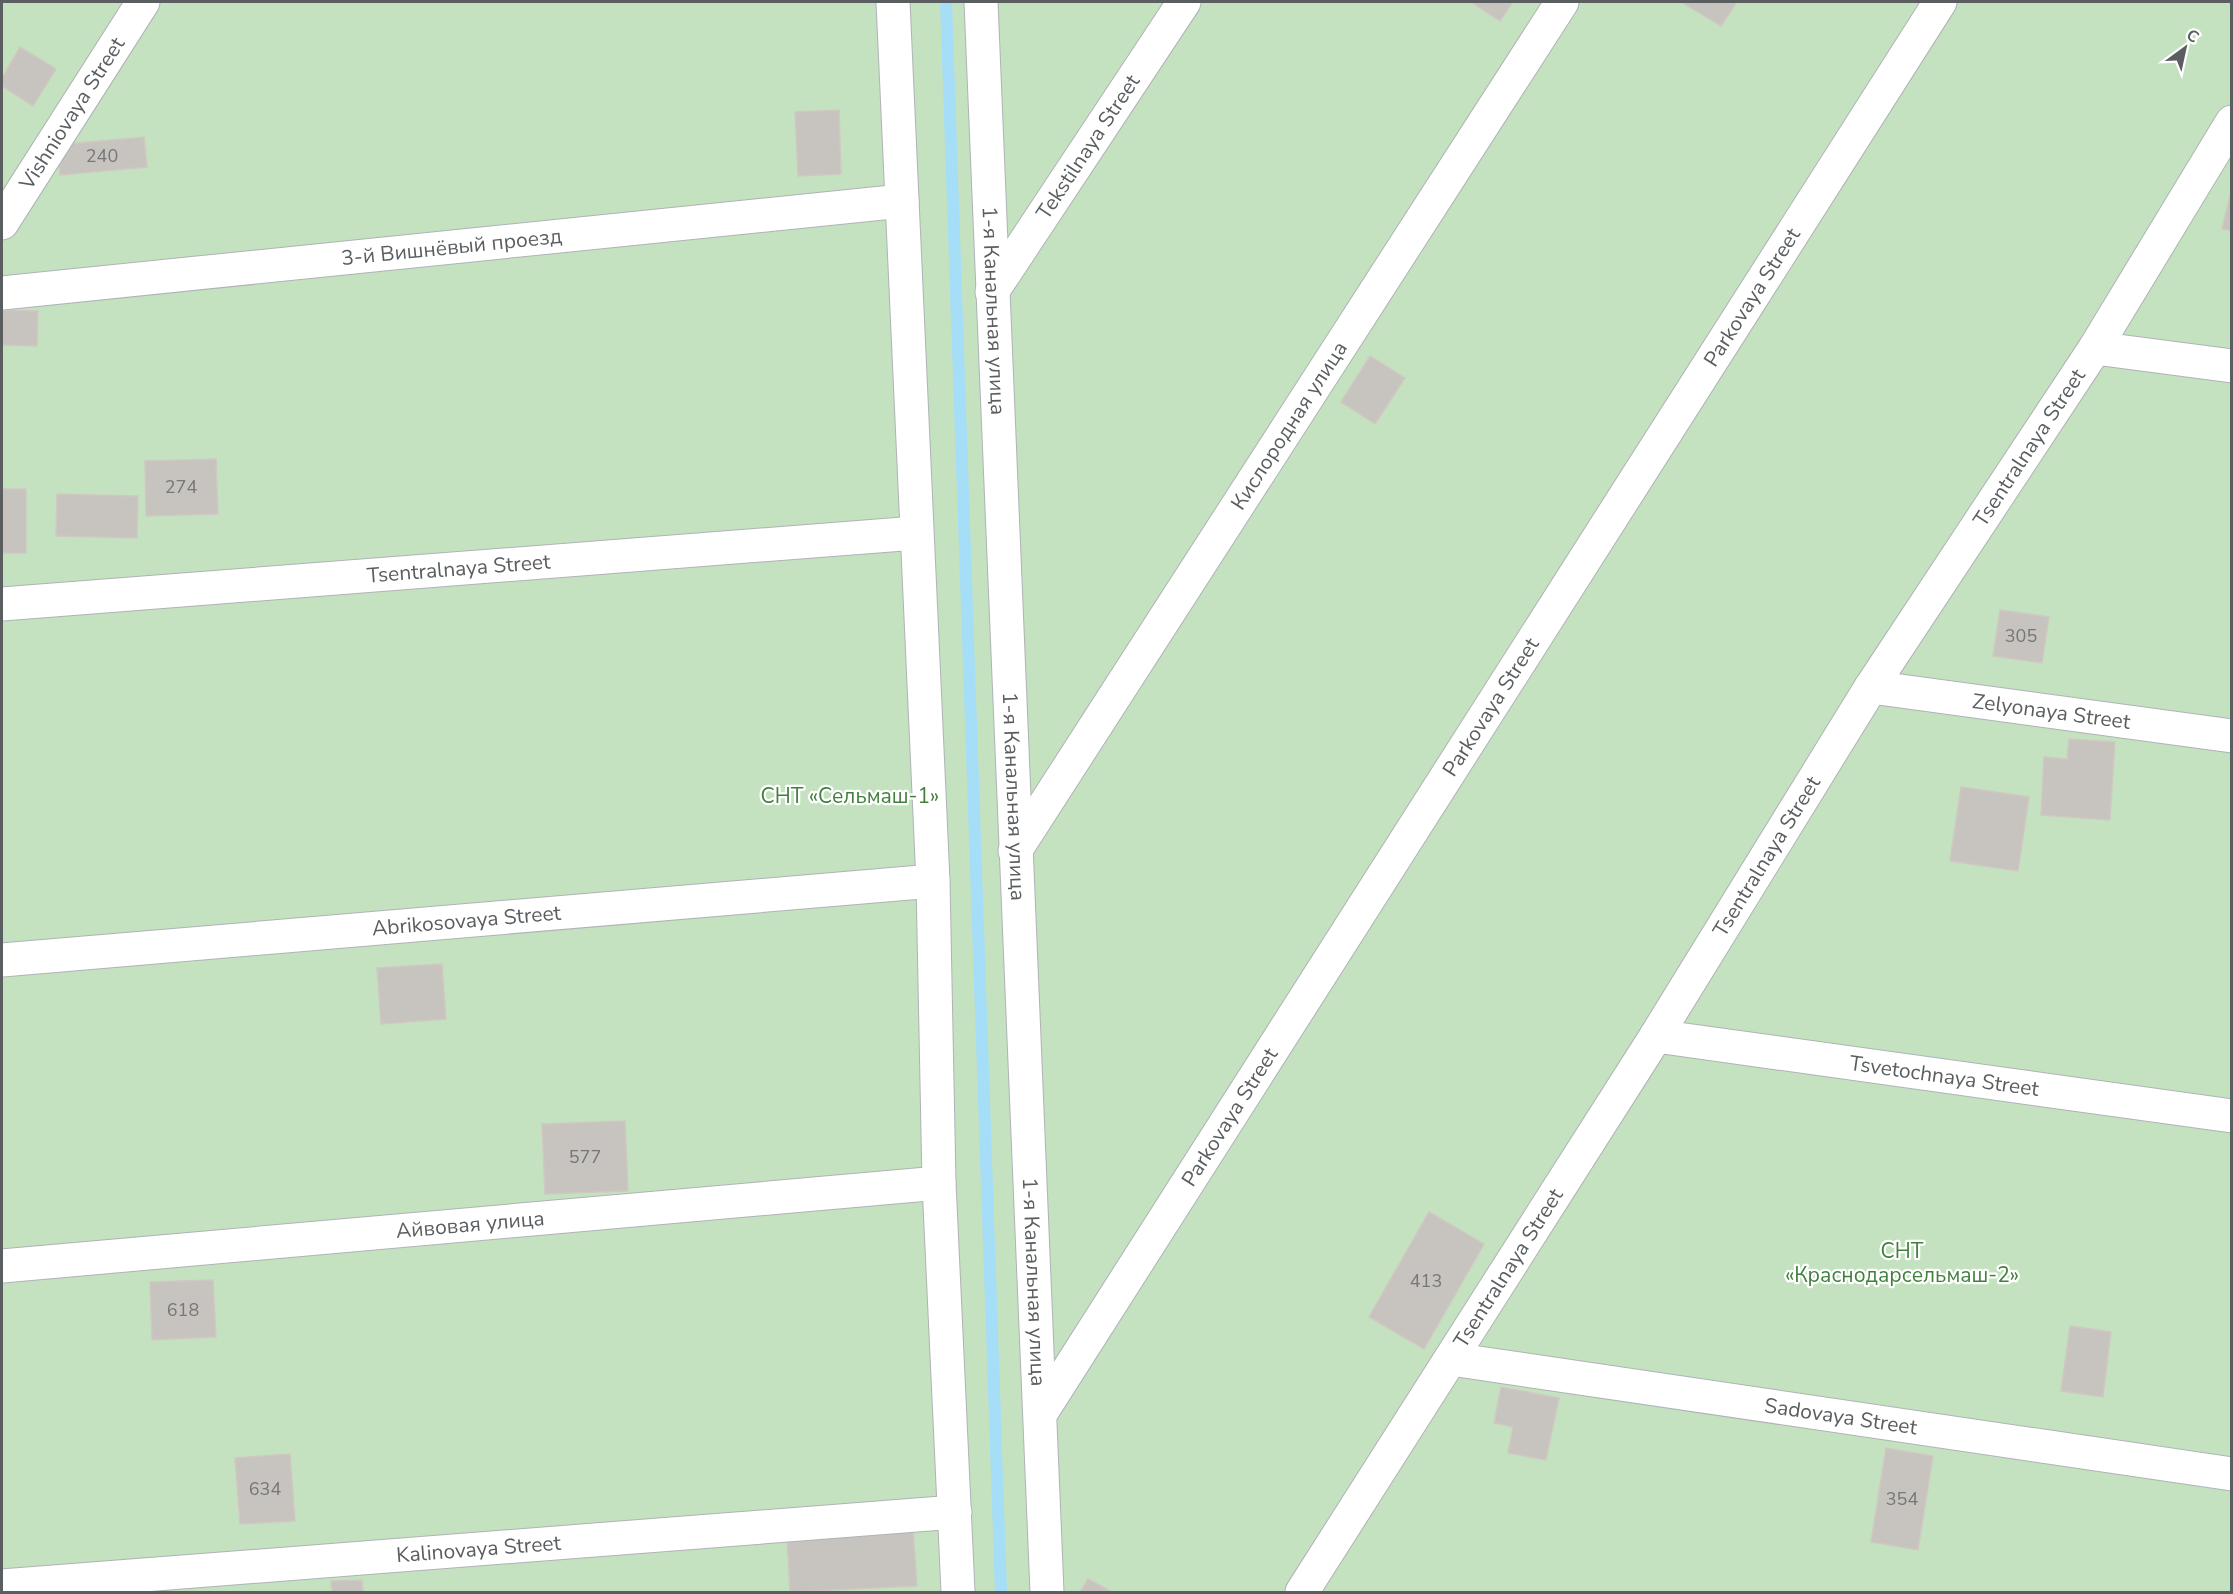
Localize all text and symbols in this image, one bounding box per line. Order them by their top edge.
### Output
north arrow [2155,18,2215,78]
text: С [2182,24,2203,49]
street label: Vishniovaya Street [12,31,131,196]
street label: Tekstilnaya Street [1030,68,1147,225]
house number: 240 [86,144,118,168]
street label: 1-я Канальная улица [975,206,1012,416]
street label: 3-й Вишнёвый проезд [340,222,563,272]
street label: Parkovaya Street [1697,222,1807,372]
street label: Кислородная улица [1224,336,1354,515]
street label: Tsentralnaya Street [1967,363,2092,532]
house number: 274 [165,475,197,499]
street label: Tsentralnaya Street [366,547,552,590]
house number: 305 [2005,624,2037,648]
street label: Parkovaya Street [1436,632,1546,782]
street label: Zelyonaya Street [1971,687,2133,736]
street label: 1-я Канальная улица [996,691,1032,901]
street label: Tsentralnaya Street [1706,770,1827,942]
park label: СНТ «Сельмаш-1» [761,782,939,810]
street label: Abrikosovaya Street [371,899,563,943]
street label: Parkovaya Street [1175,1042,1285,1192]
street label: Tsvetochnaya Street [1848,1049,2041,1103]
house number: 577 [569,1145,601,1169]
street label: 1-я Канальная улица [1016,1177,1052,1387]
street label: Tsentralnaya Street [1447,1182,1570,1353]
street label: Айвовая улица [395,1204,546,1245]
park label: СНТ «Краснодарсельмаш-2» [1785,1237,2019,1289]
house number: 413 [1410,1269,1442,1293]
house number: 618 [167,1298,199,1322]
street label: Sadovaya Street [1763,1391,1920,1442]
house number: 634 [249,1477,281,1501]
house number: 354 [1886,1487,1918,1511]
street label: Kalinovaya Street [395,1529,563,1569]

